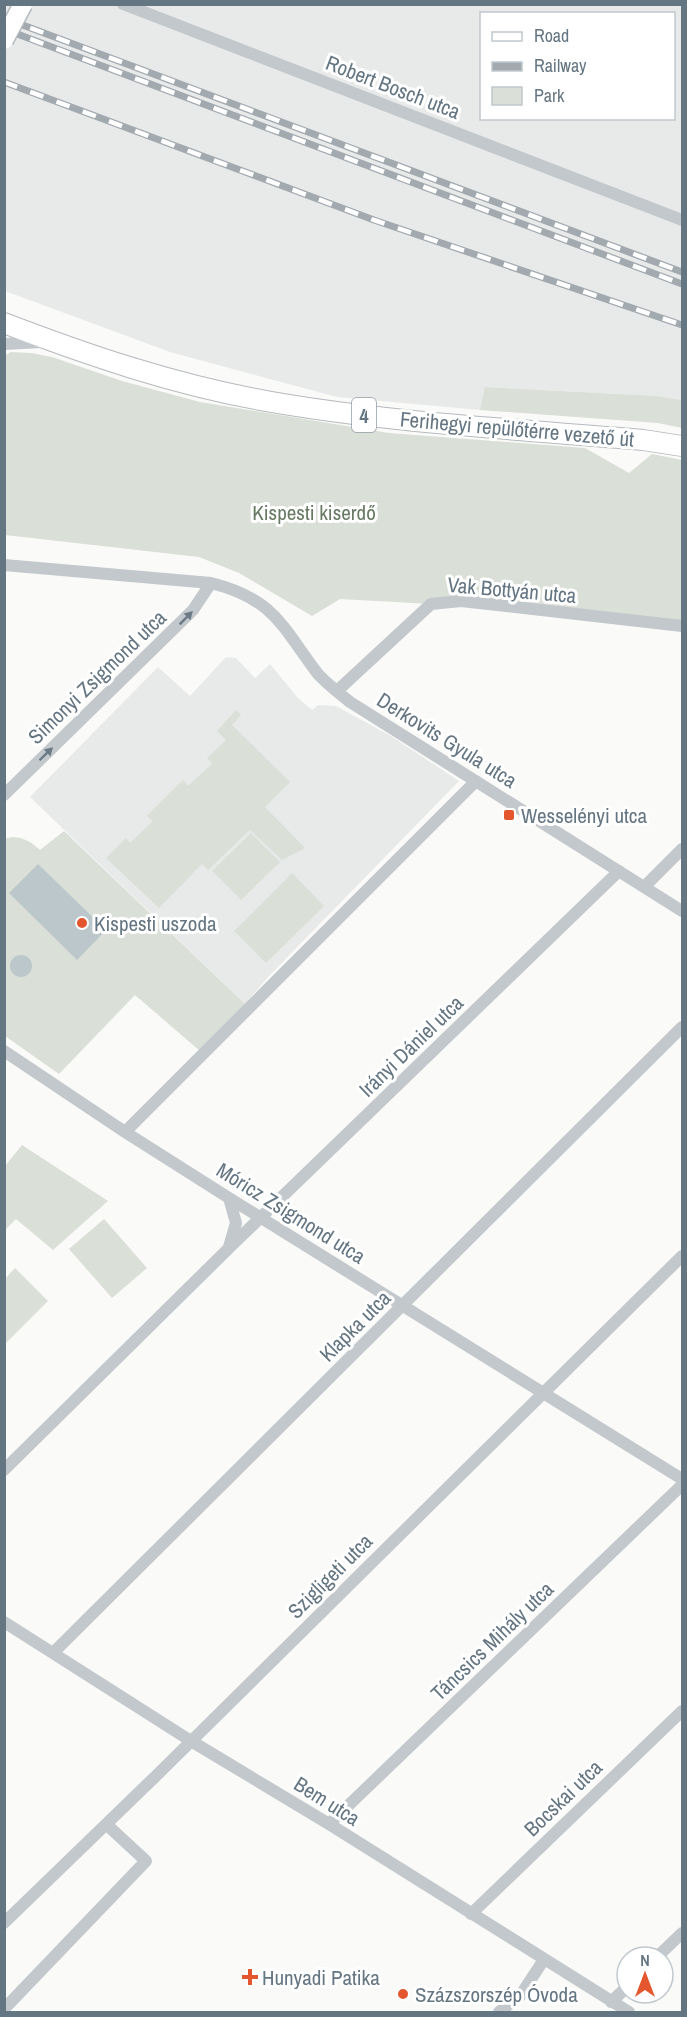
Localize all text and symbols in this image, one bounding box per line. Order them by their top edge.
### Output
legend [480,12,675,120]
text: Road [534,23,569,48]
street label: Robert Bosch utca [322,48,465,126]
text: Railway [534,53,587,78]
text: Park [534,83,565,108]
road number: 4 [352,398,376,432]
street label: Ferihegyi repülőtérre vezető út [399,404,635,454]
park label: Kispesti kiserdő [252,498,376,527]
street label: Vak Bottyán utca [447,570,578,610]
street label: Simonyi Zsigmond utca [22,603,173,751]
one-way arrow [178,611,192,625]
street label: Derkovits Gyula utca [372,685,523,795]
one-way arrow [39,747,54,761]
place label: Wesselényi utca [521,801,647,830]
marker: Wesselényi utca [502,808,516,822]
place label: Kispesti uszoda [94,909,217,938]
marker: Kispesti uszoda [75,916,89,930]
street label: Irányi Dániel utca [352,988,470,1103]
street label: Móricz Zsigmond utca [211,1156,371,1271]
street label: Klapka utca [313,1284,397,1368]
street label: Szigligeti utca [281,1527,379,1625]
street label: Táncsics Mihály utca [424,1575,560,1707]
street label: Bocskai utca [517,1753,609,1843]
street label: Bem utca [288,1769,366,1833]
north arrow [615,1945,675,2005]
text: N [640,1949,650,1971]
place label: Hunyadi Patika [262,1963,380,1992]
marker: Hunyadi Patika [243,1970,257,1984]
place label: Százszorszép Óvoda [415,1980,578,2009]
marker: Százszorszép Óvoda [396,1987,410,2001]

